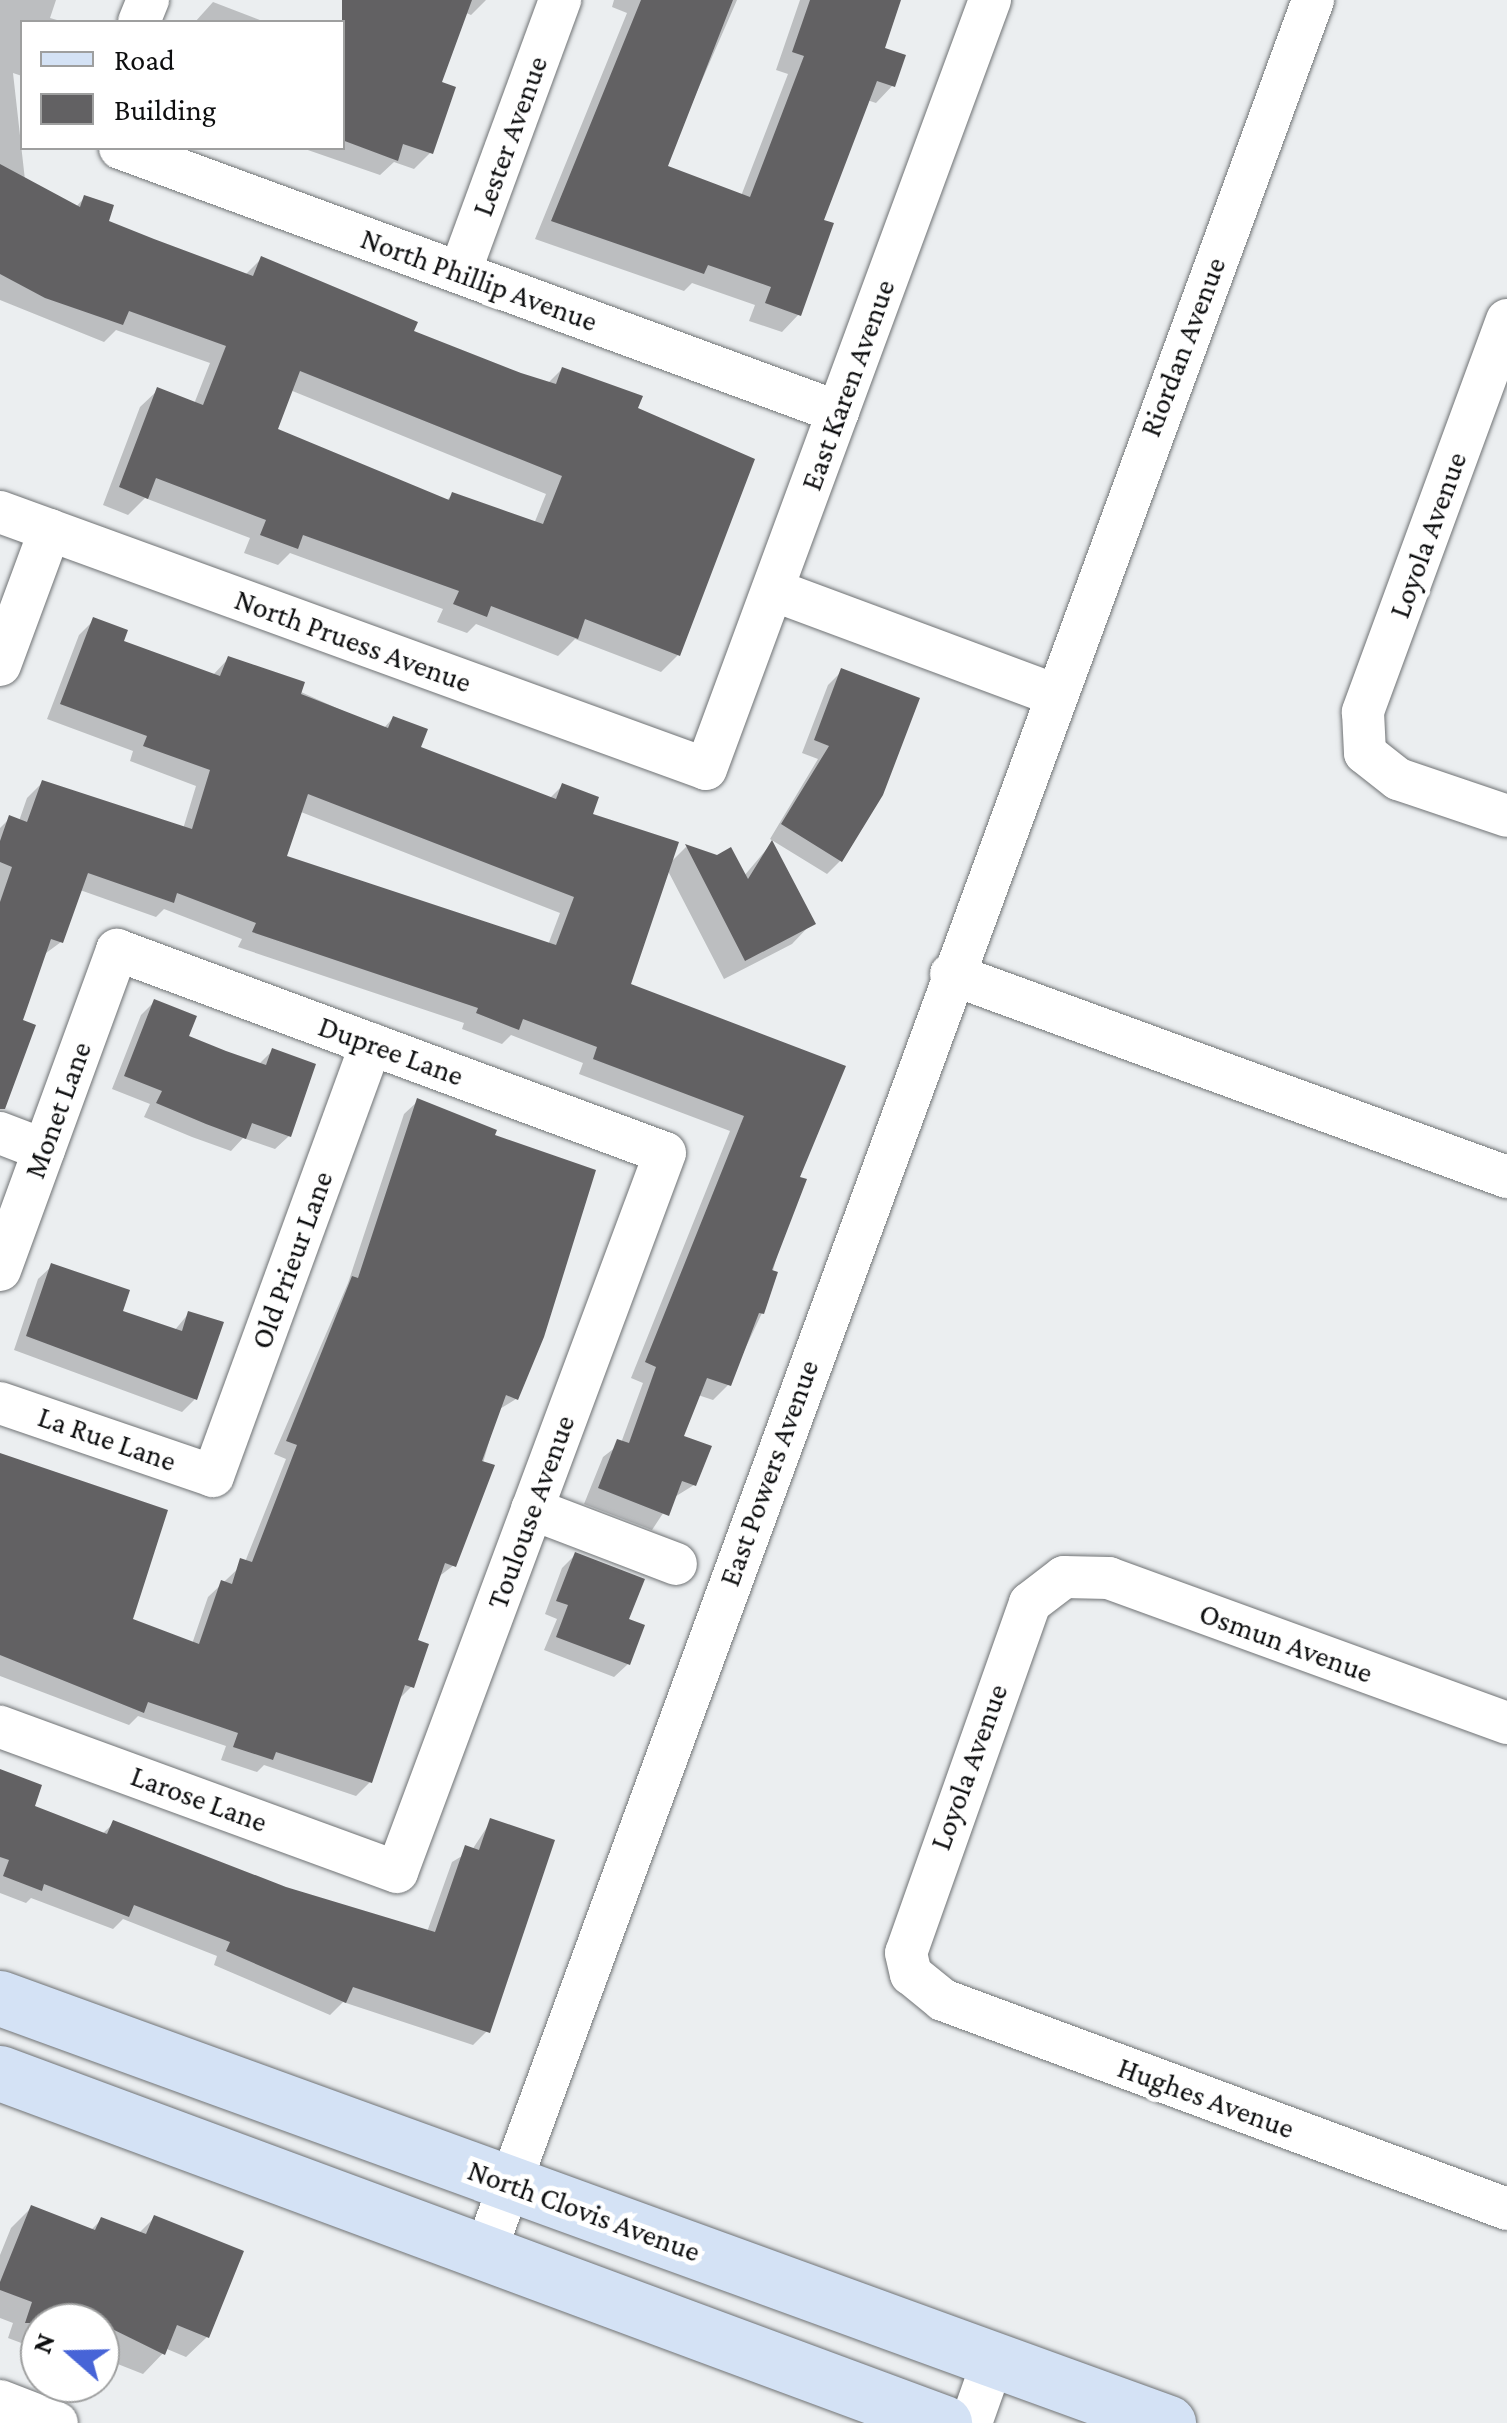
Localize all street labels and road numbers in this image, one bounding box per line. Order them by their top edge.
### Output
street label: Lester Avenue [464,51,556,221]
street label: North Phillip Avenue [356,220,602,340]
street label: Riordan Avenue [1132,252,1234,442]
street label: East Karen Avenue [793,275,903,495]
street label: Loyola Avenue [1381,447,1475,623]
street label: North Pruess Avenue [230,581,476,701]
street label: Dupree Lane [314,1008,468,1094]
street label: Monet Lane [17,1037,99,1183]
street label: Old Prieur Lane [243,1166,341,1354]
street label: East Powers Avenue [711,1355,827,1591]
street label: La Rue Lane [33,1399,181,1479]
street label: Toulouse Avenue [479,1410,583,1614]
street label: Osmun Avenue [1194,1595,1378,1691]
street label: Loyola Avenue [922,1679,1016,1855]
street label: Larose Lane [126,1758,272,1840]
street label: Hughes Avenue [1113,2049,1299,2147]
street label: North Clovis Avenue [463,2152,705,2270]

